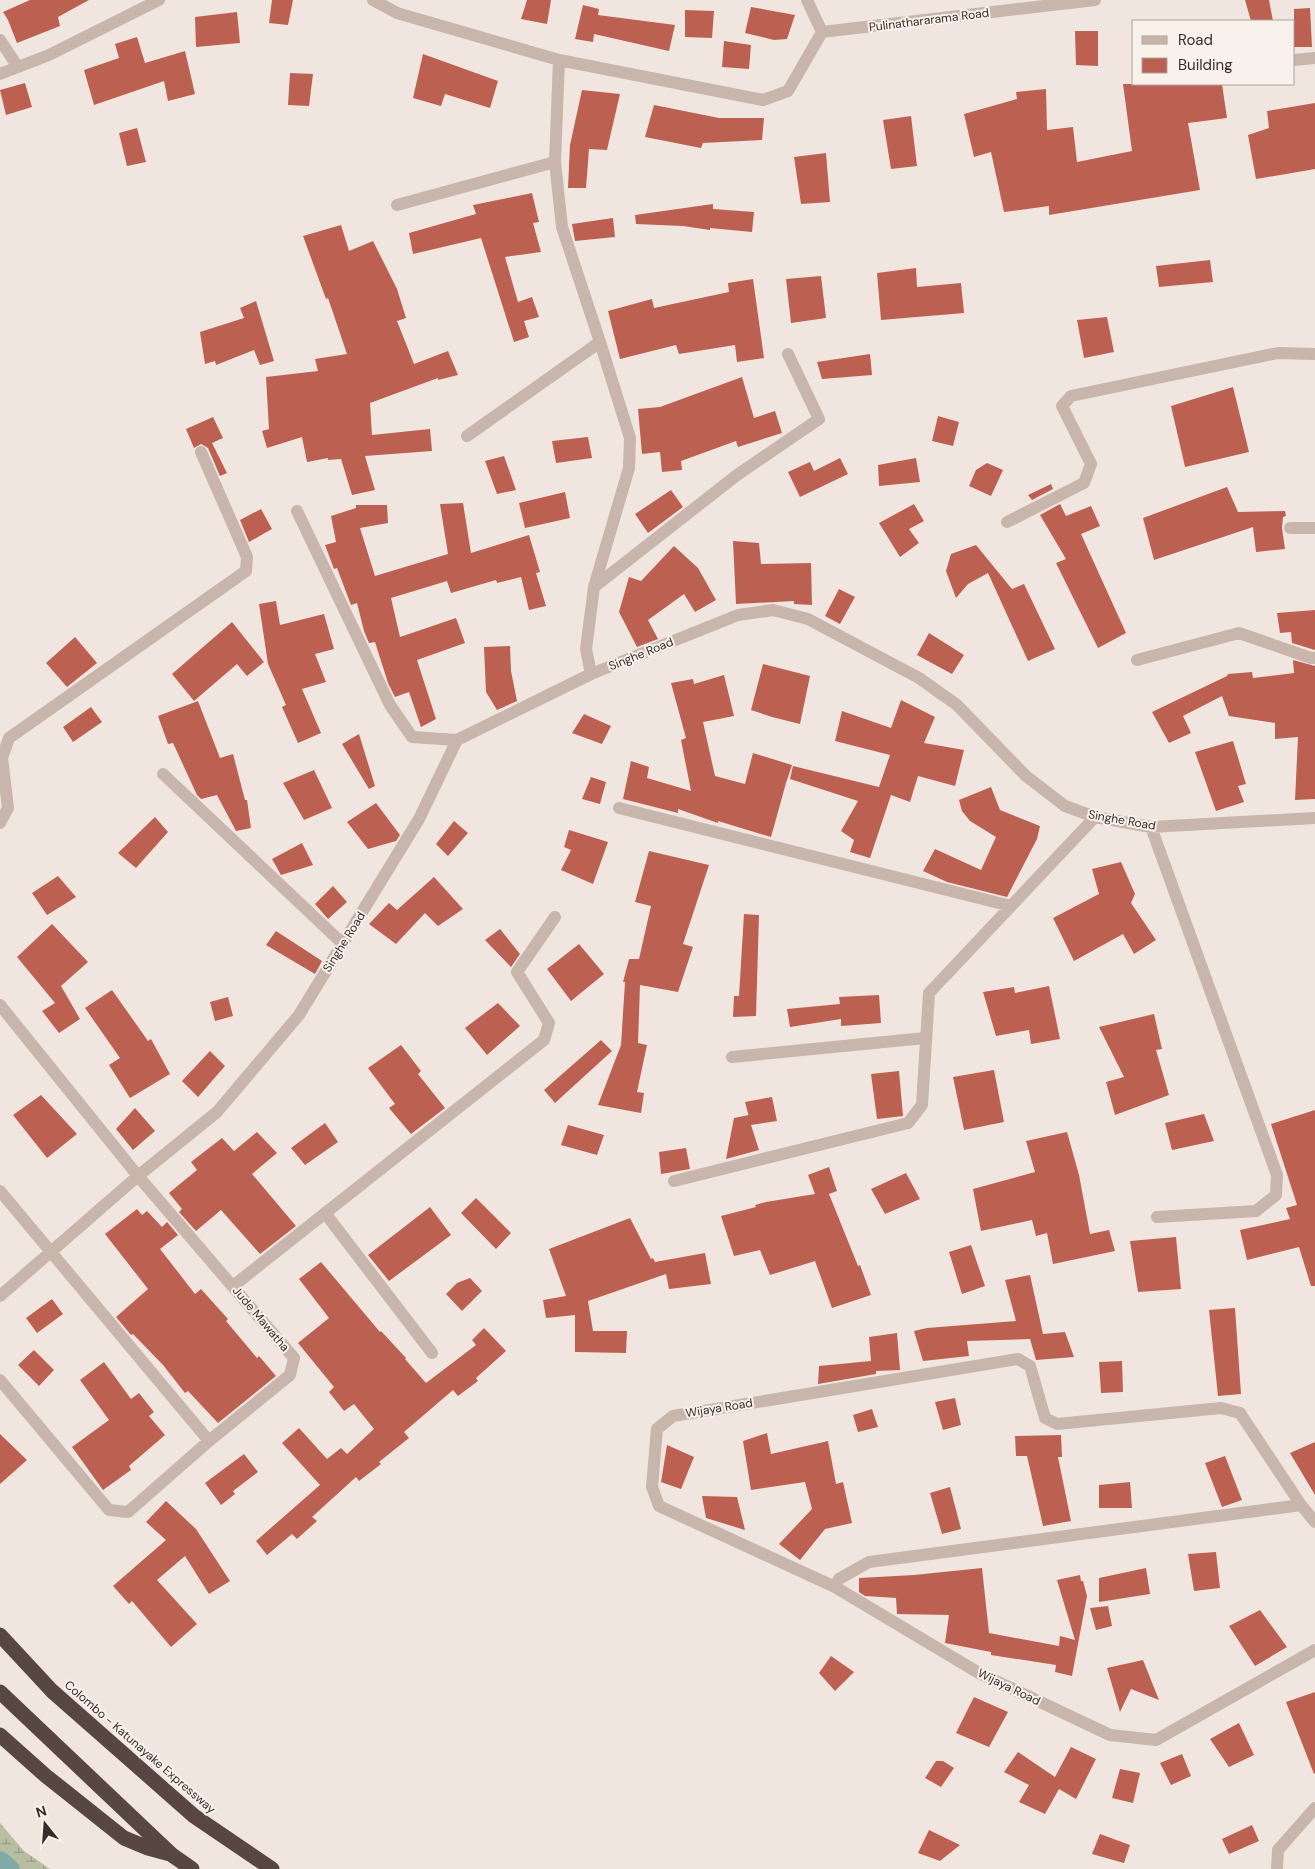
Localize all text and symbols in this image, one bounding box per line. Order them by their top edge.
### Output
street label: Pulinathararama Road [868,5,990,35]
legend [1132,20,1295,85]
text: Road [1178,30,1213,50]
text: Building [1178,55,1233,75]
street label: Singhe Road [606,634,676,674]
street label: Singhe Road [1087,806,1157,834]
street label: Singhe Road [319,909,369,975]
street label: Jude Mawatha [229,1283,293,1355]
street label: Wijaya Road [684,1395,754,1421]
street label: Wijaya Road [975,1665,1043,1709]
street label: Colombo - Katunayake Expressway [61,1677,219,1817]
north arrow [20,1799,70,1849]
text: N [34,1801,49,1822]

